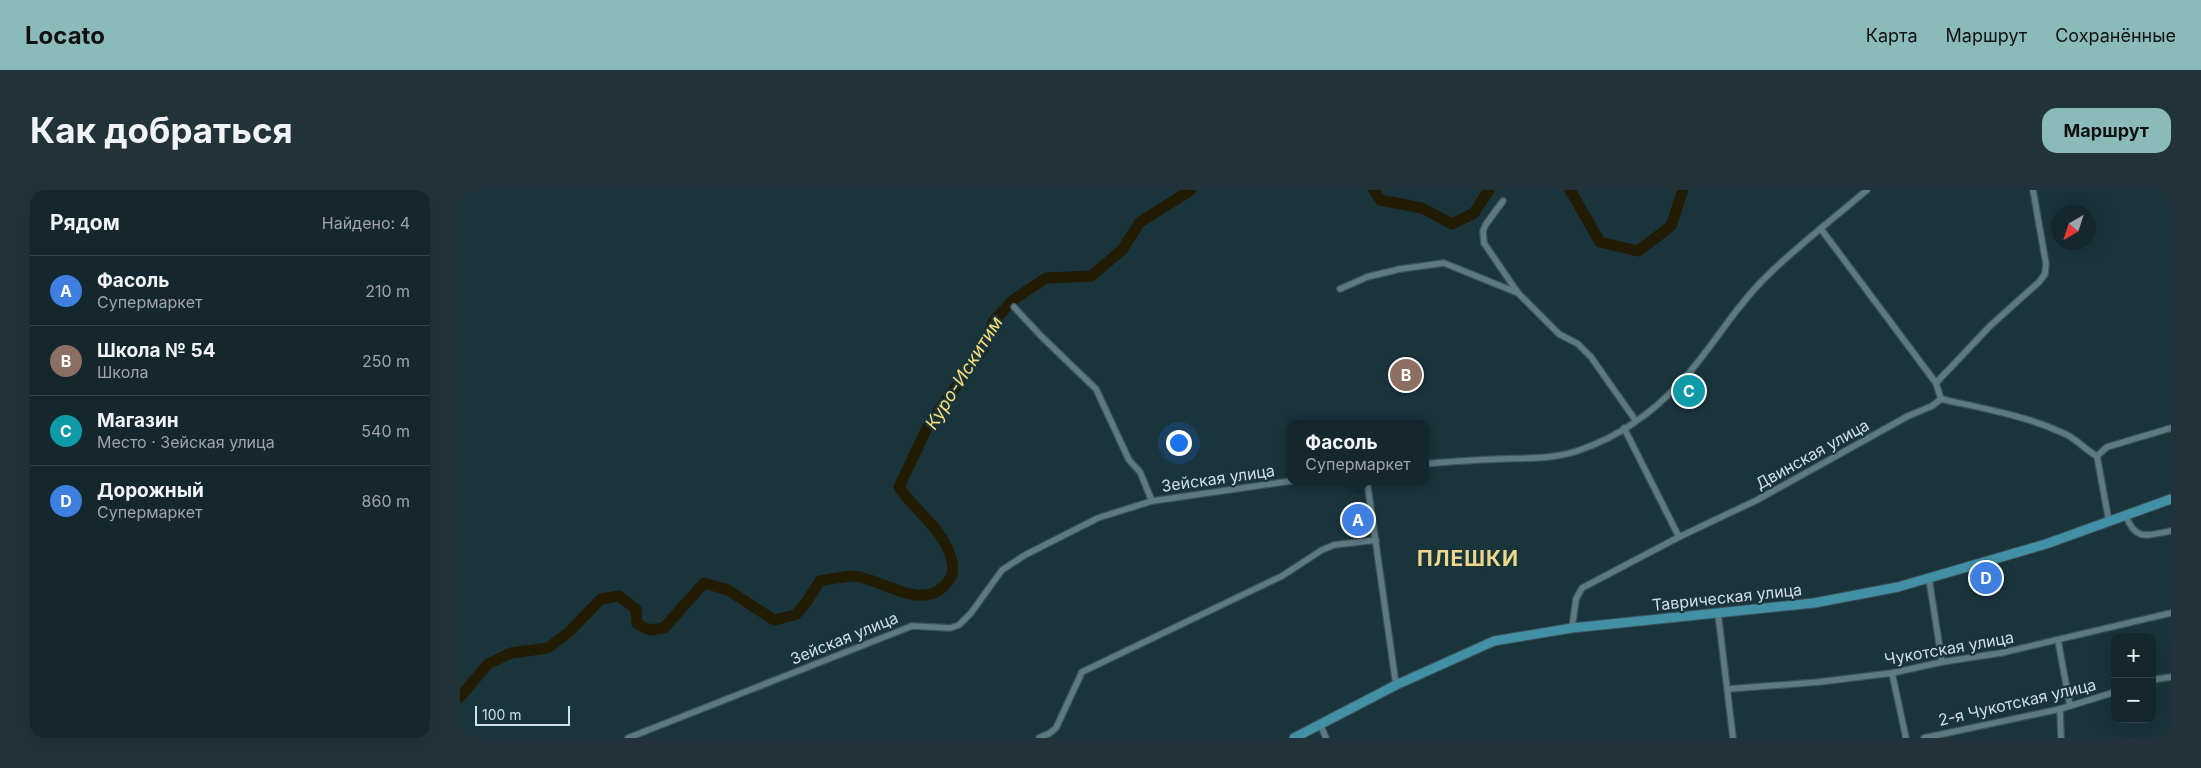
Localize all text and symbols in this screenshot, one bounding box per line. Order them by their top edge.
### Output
text: Locato [25,21,105,50]
text: Карта [1866,25,1918,46]
text: Маршрут [1946,25,2027,46]
text: Сохранённые [2055,25,2176,46]
button: Маршрут [2042,108,2171,153]
text: Как добраться [30,109,293,151]
north arrow [2051,205,2096,250]
text: Рядом [50,210,120,235]
text: Найдено: 4 [322,213,410,233]
text: Фасоль [97,269,169,292]
text: A [60,281,72,301]
text: 210 m [365,281,410,301]
text: Супермаркет [97,292,202,312]
water label: Куро-Искитим [920,312,1007,433]
text: Школа № 54 [97,339,216,362]
text: B [61,351,71,371]
text: 250 m [362,351,410,371]
pin: B [1390,356,1422,394]
text: Школа [97,362,148,382]
pin: C [1673,372,1705,410]
text: Магазин [97,409,179,432]
street label: Двинская улица [1752,415,1872,493]
popup [1287,420,1429,485]
text: C [60,421,72,441]
text: 540 m [361,421,410,441]
your location [1166,430,1192,456]
text: Фасоль [1305,431,1378,454]
text: Место · Зейская улица [97,432,275,452]
text: Супермаркет [1305,454,1411,474]
street label: Зейская улица [1160,460,1276,496]
text: Дорожный [97,479,204,502]
text: D [60,491,72,511]
text: 860 m [362,491,410,511]
pin: A [1342,501,1374,539]
text: Супермаркет [97,502,202,522]
district label: ПЛЕШКИ [1417,546,1519,571]
pin: D [1970,559,2002,597]
street label: Таврическая улица [1651,579,1803,615]
street label: Зейская улица [787,607,901,669]
street label: Чукотская улица [1883,627,2015,669]
map controls [2111,633,2156,723]
button: + [2111,633,2156,678]
street label: 2-я Чукотская улица [1936,674,2098,730]
button: − [2111,678,2156,723]
scale bar [475,703,570,726]
text: 100 m [482,706,522,723]

